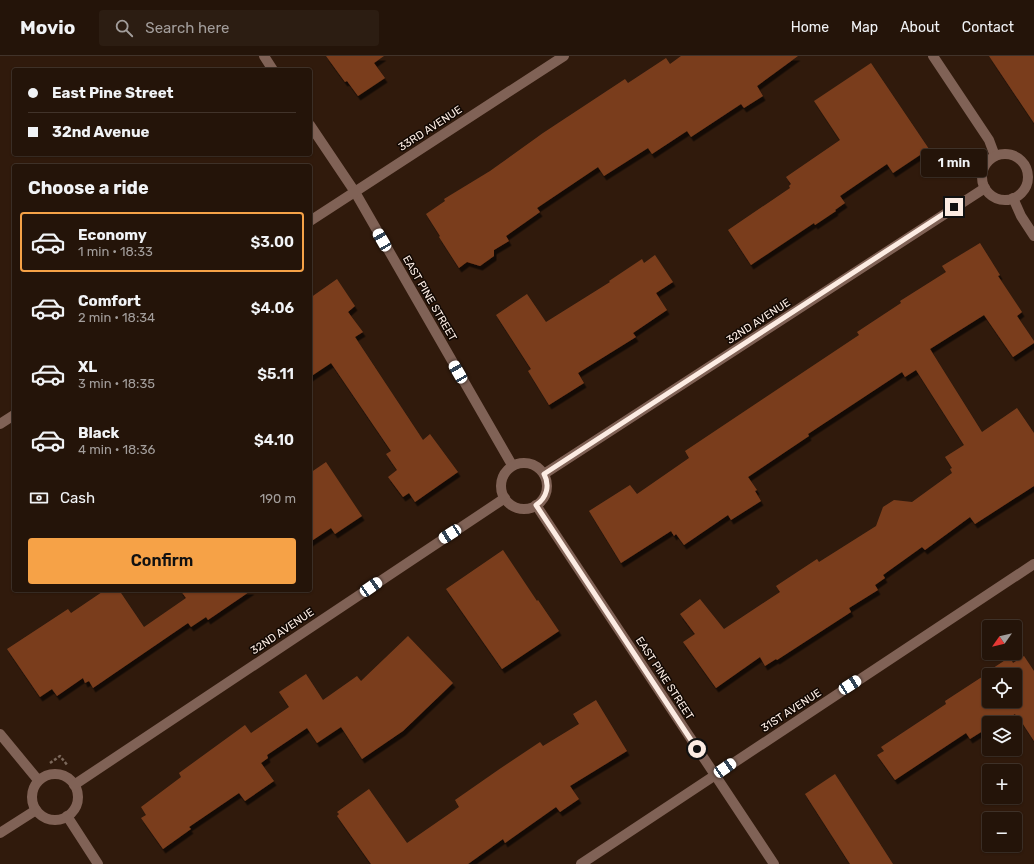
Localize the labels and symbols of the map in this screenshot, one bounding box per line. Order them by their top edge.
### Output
street label: 33RD AVENUE [396,103,465,154]
callout: 1 min [921,149,987,177]
route end [945,198,963,216]
car [371,227,393,253]
street label: EAST PINE STREET [400,253,460,344]
street label: 32ND AVENUE [724,296,793,347]
car [447,359,469,385]
car [437,522,463,546]
car [358,575,384,599]
street label: 32ND AVENUE [248,605,317,657]
north arrow [982,620,1022,660]
street label: EAST PINE STREET [633,634,697,723]
car [837,673,863,697]
street label: 31ST AVENUE [759,686,824,735]
route start [688,740,706,758]
car [712,756,738,780]

